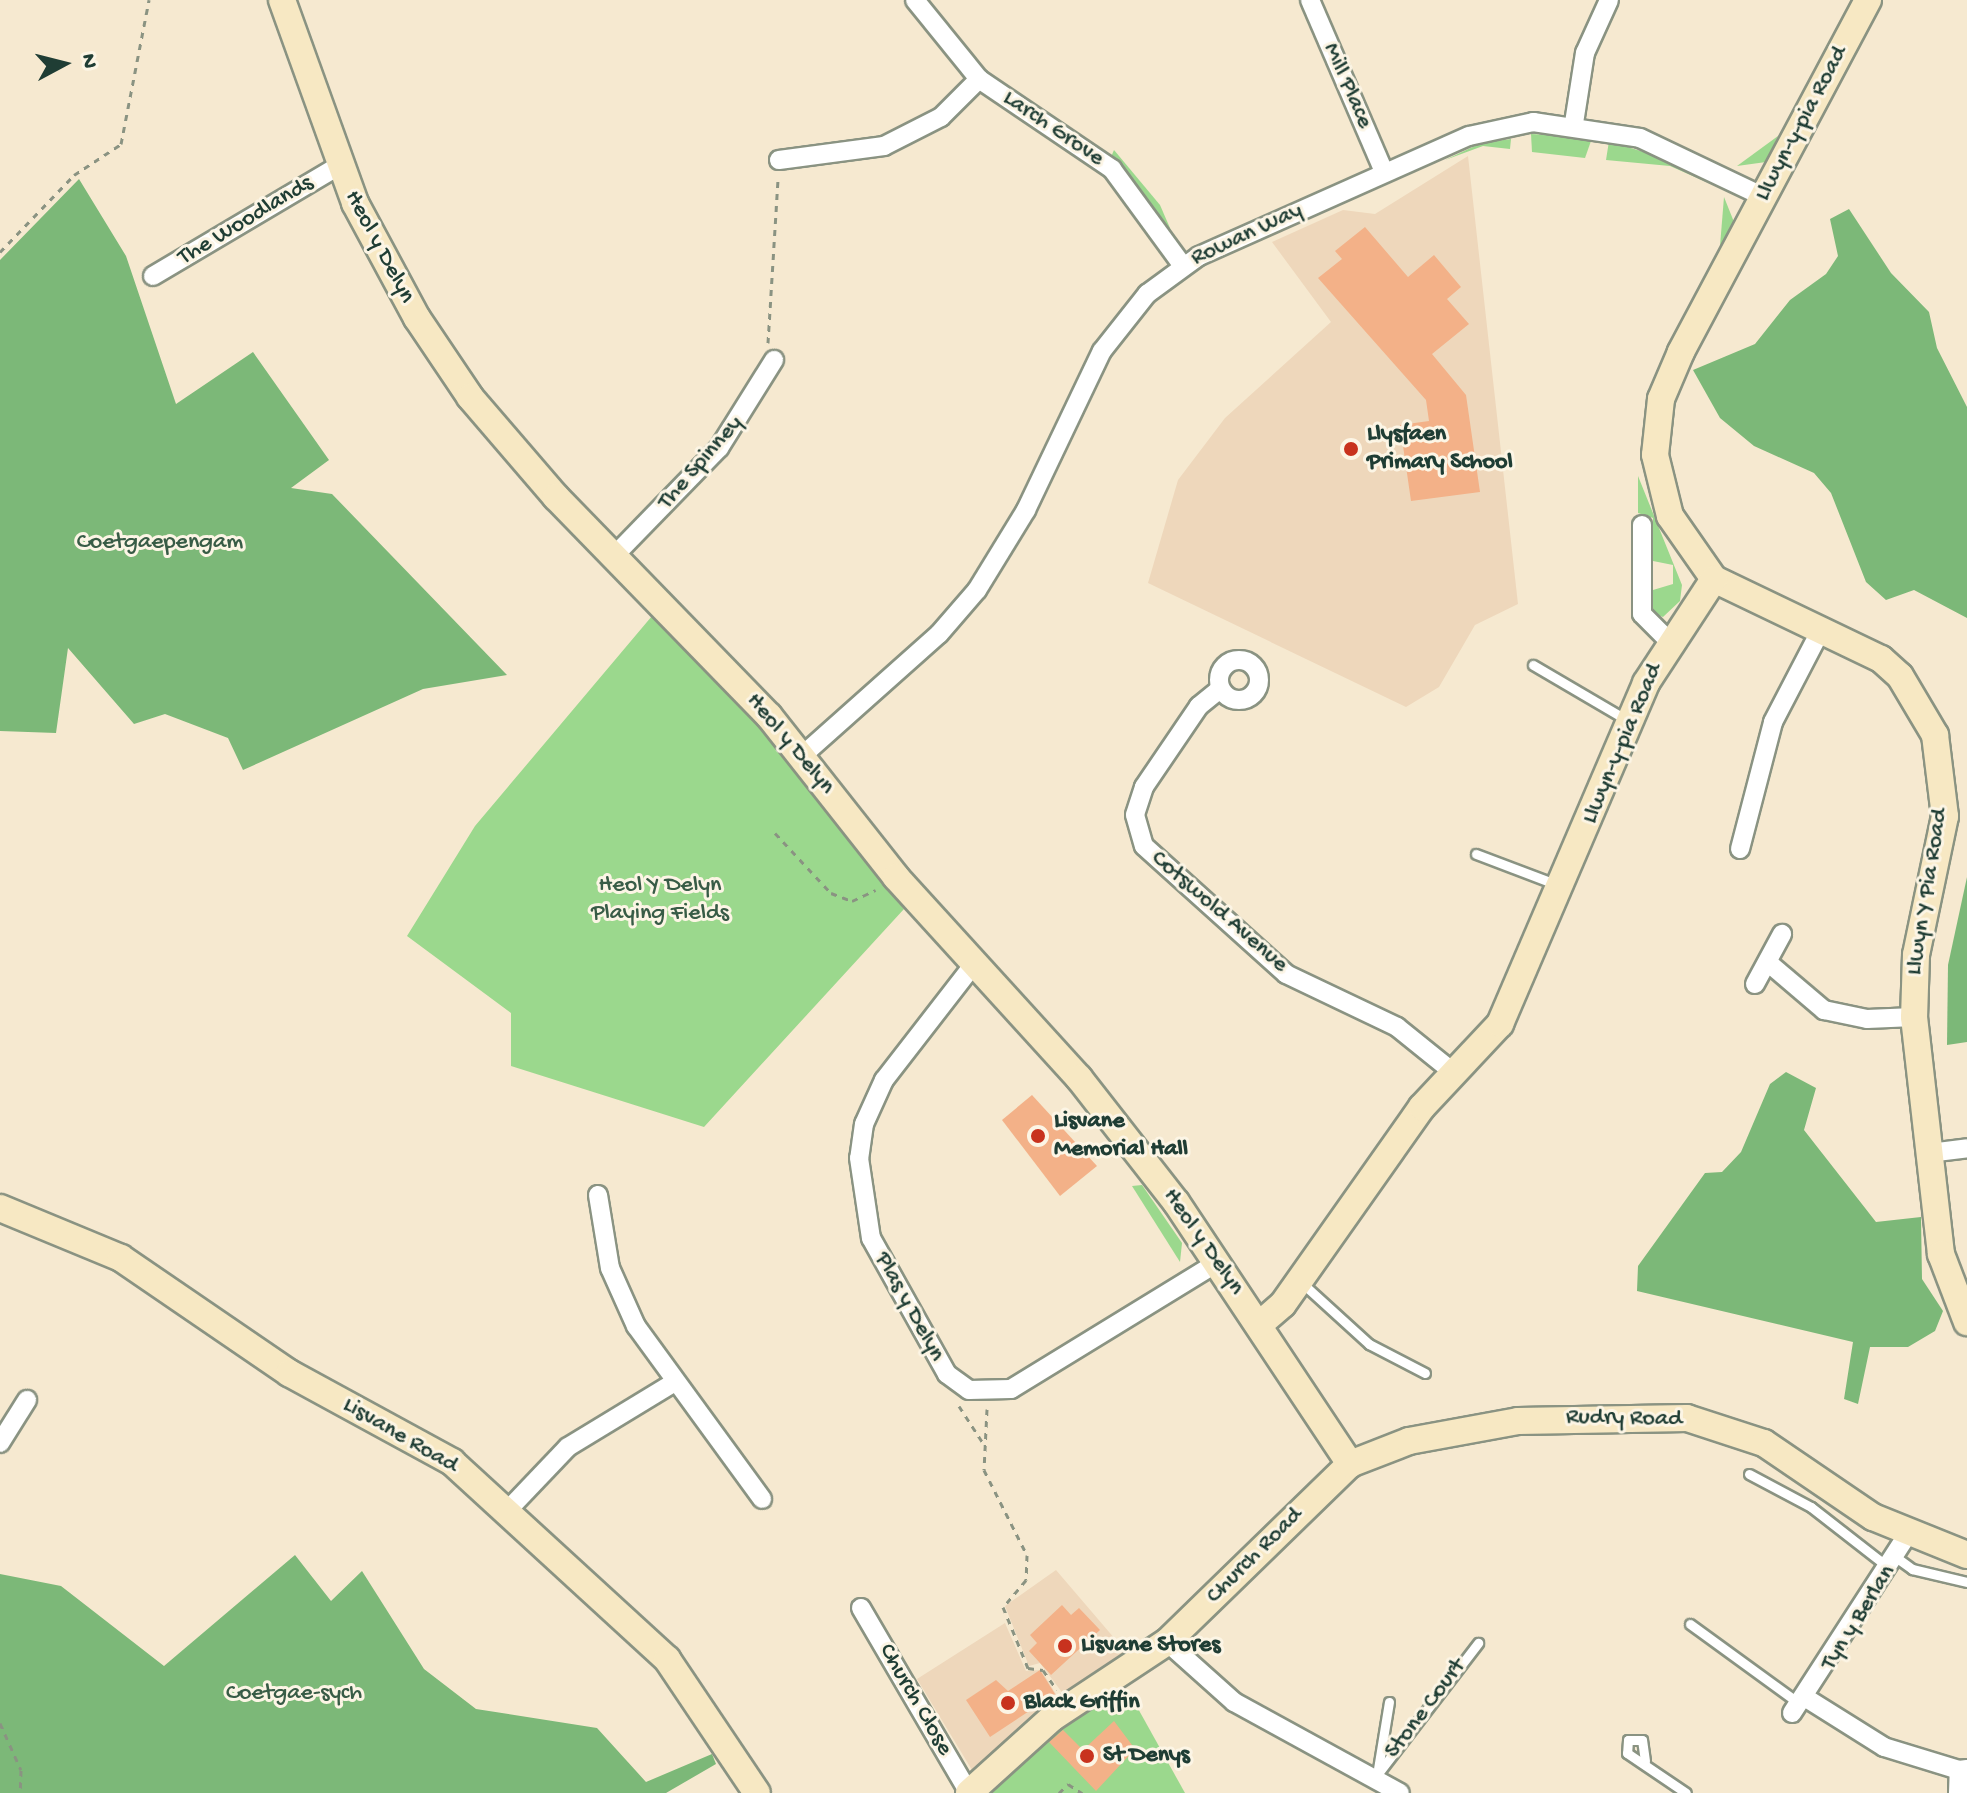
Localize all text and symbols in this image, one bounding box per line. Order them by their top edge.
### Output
north arrow [24,24,104,104]
street label: Mill Place [1315,39,1379,133]
street label: Llwyn-y-pia Road [1749,42,1855,206]
text: N [74,52,102,70]
street label: Larch Grove [997,85,1109,173]
street label: The Woodlands [173,169,319,273]
street label: Heol y Delyn [337,186,421,308]
street label: Rowan Way [1187,197,1307,273]
street label: The Spinney [652,410,750,516]
place label: Llysfaen Primary School [1367,421,1513,477]
marker: Llysfaen Primary School [1342,440,1360,458]
park label: Coetgaepengam [77,529,243,557]
street label: Llwyn-y-pia Road [1576,660,1670,828]
street label: Heol y Delyn [739,687,841,801]
street label: Llwyn Y Pia Road [1901,807,1955,977]
street label: Cotswold Avenue [1145,845,1293,979]
park label: Heol Y Delyn Playing Fields [591,872,729,928]
place label: Lisvane Memorial Hall [1054,1108,1188,1164]
marker: Lisvane Memorial Hall [1029,1127,1047,1145]
street label: Heol y Delyn [1156,1183,1250,1301]
street label: Plas y Delyn [867,1247,951,1367]
street label: Lisvane Road [337,1391,463,1481]
street label: Rudry Road [1566,1404,1682,1434]
street label: Church Road [1201,1502,1309,1610]
street label: Tyn y Berlan [1815,1560,1903,1676]
place label: Lisvane Stores [1081,1632,1220,1660]
marker: Lisvane Stores [1056,1637,1074,1655]
street label: Church Close [871,1639,959,1761]
street label: Stone Court [1379,1653,1473,1765]
park label: Coetgae-sych [226,1680,362,1708]
place label: Black Griffin [1024,1689,1140,1717]
marker: Black Griffin [999,1694,1017,1712]
place label: St Denys [1103,1742,1190,1770]
marker: St Denys [1078,1747,1096,1765]

